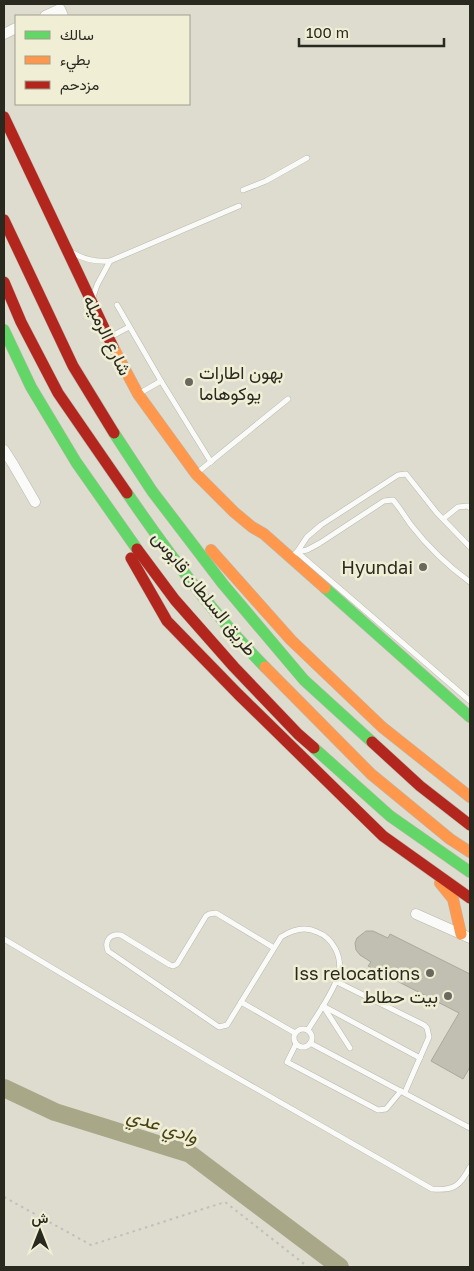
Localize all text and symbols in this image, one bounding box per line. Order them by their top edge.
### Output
legend [15,15,190,105]
scale bar [299,15,444,47]
text: 100 m [306,23,349,41]
text: سالك [60,25,94,43]
text: بطيء [60,50,90,73]
text: مزدحم [60,75,99,95]
street label: شارع الرميله [77,291,137,380]
place label: بهون اطارات يوكوهاما [199,361,283,405]
marker: بهون اطارات يوكوهاما [183,376,195,388]
street label: طريق السلطان قابوس [147,526,262,660]
place label: Hyundai [341,556,413,578]
marker: Hyundai [417,561,429,573]
place label: Iss relocations [294,962,420,984]
marker: Iss relocations [424,967,436,979]
place label: بيت حطاط [363,985,438,1007]
marker: بيت حطاط [442,990,454,1002]
water label: وادي عدي [123,1102,202,1153]
north arrow [15,1206,65,1256]
text: ش [32,1209,49,1227]

